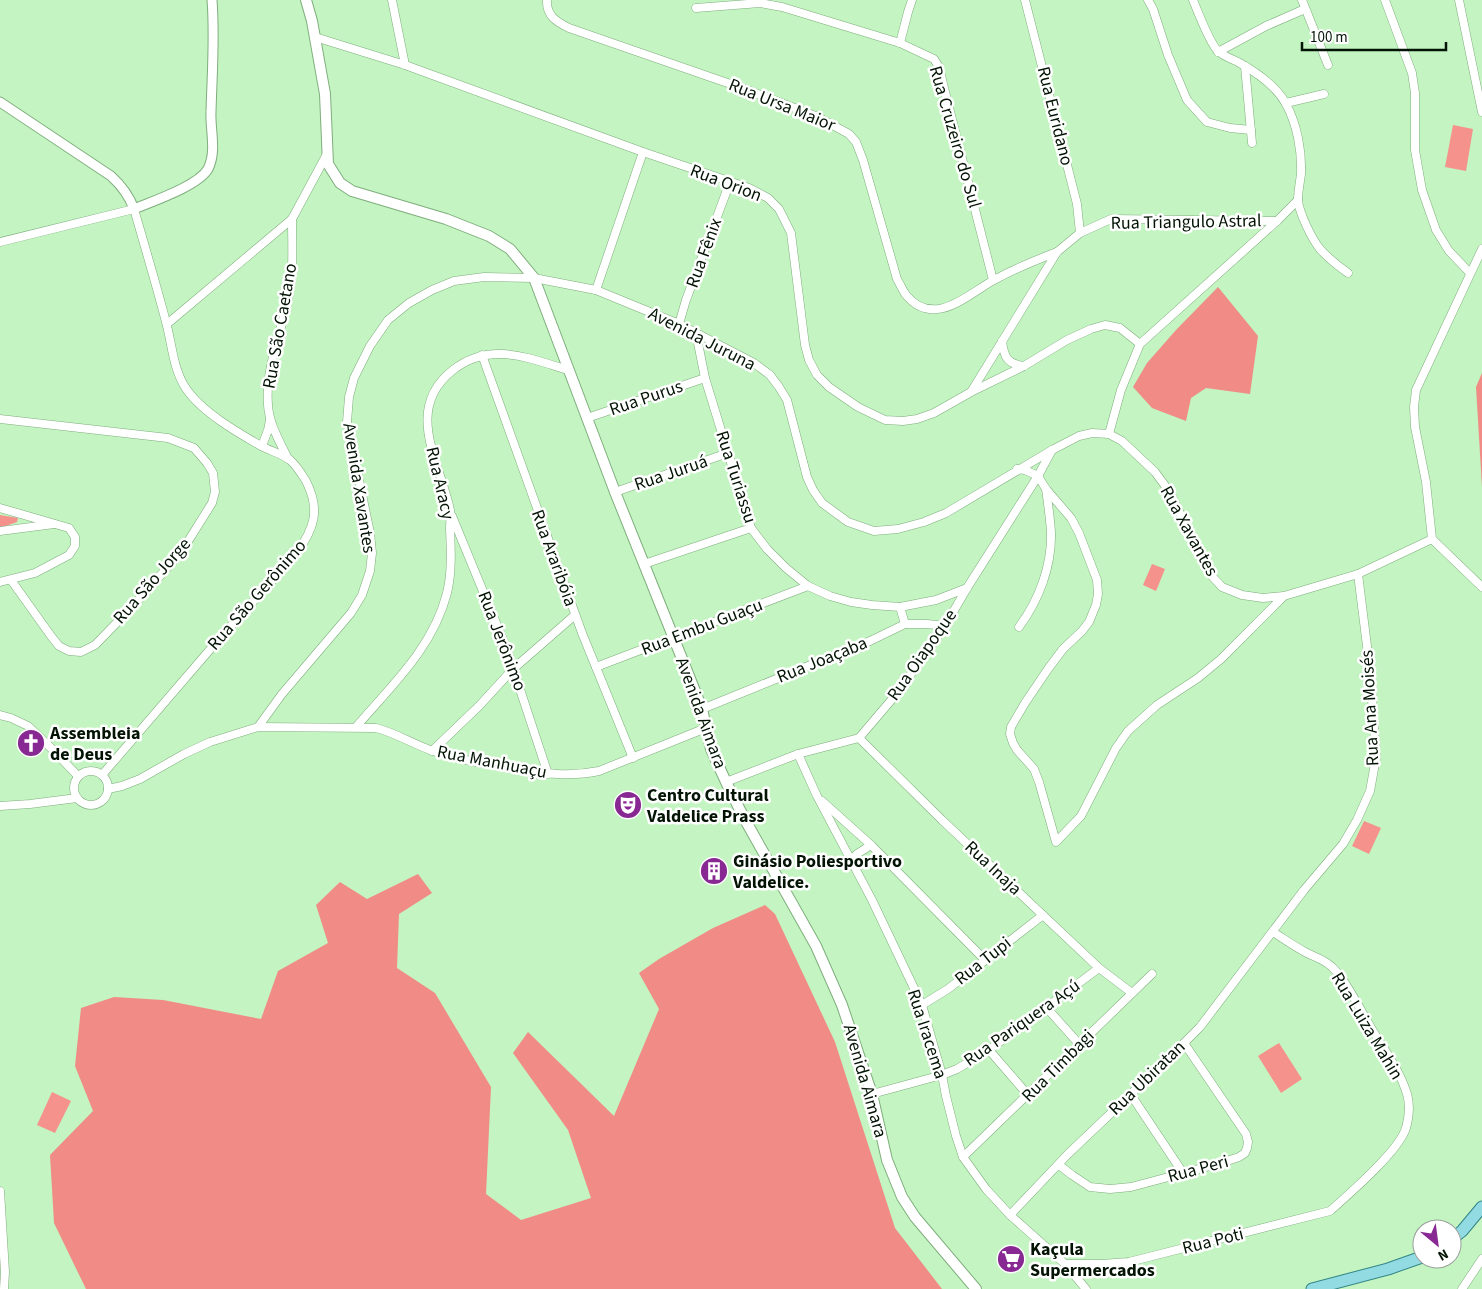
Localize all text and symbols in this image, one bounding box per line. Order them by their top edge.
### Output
scale bar [1302,20,1446,52]
text: 100 m [1310,27,1348,48]
street label: Rua Cruzeiro do Sul [923,63,987,211]
street label: Rua Euridano [1031,64,1079,168]
street label: Rua Ursa Maior [725,72,840,138]
street label: Rua Orion [687,158,765,208]
street label: Rua Triangulo Astral [1110,208,1262,236]
street label: Rua Fênix [680,215,728,291]
street label: Rua São Caetano [257,261,303,391]
street label: Avenida Juruna [644,301,760,377]
street label: Rua Purus [606,374,686,422]
street label: Avenida Xavantes [336,421,382,555]
street label: Rua Turiassu [709,428,763,526]
street label: Rua Aracy [419,444,461,522]
street label: Rua Juruá [631,449,711,497]
street label: Rua Xavantes [1154,481,1224,581]
street label: Rua Araribóia [525,506,583,610]
street label: Rua São Jorge [107,532,197,630]
street label: Rua São Gerônimo [202,534,312,656]
street label: Rua Jerônimo [472,587,532,695]
street label: Rua Embu Guaçu [638,592,766,662]
street label: Rua Oiapoque [881,604,963,706]
street label: Rua Joaçaba [773,630,871,690]
street label: Rua Ana Moisés [1354,649,1386,767]
street label: Avenida Aimara [669,654,733,772]
place label: Assembleia de Deus [49,721,141,767]
church icon: Assembleia de Deus [16,728,46,758]
street label: Rua Manhuaçu [435,739,549,785]
place label: Centro Cultural Valdelice Prass [646,783,769,829]
theatre icon: Centro Cultural Valdelice Prass [613,790,643,820]
street label: Rua Inaja [959,835,1027,901]
place label: Ginásio Poliesportivo Valdelice. [732,849,902,895]
building icon: Ginásio Poliesportivo Valdelice. [699,856,729,886]
street label: Rua Tupi [949,931,1017,991]
street label: Rua Luiza Mahin [1325,967,1409,1085]
street label: Rua Pariquera Açú [959,974,1085,1072]
street label: Rua Iracema [901,986,953,1082]
street label: Avenida Aimara [837,1021,893,1141]
street label: Rua Timbagi [1016,1024,1100,1108]
street label: Rua Ubiratan [1103,1035,1191,1121]
street label: Rua Peri [1165,1149,1231,1189]
north arrow [1412,1219,1462,1269]
street label: Rua Poti [1180,1221,1246,1261]
place label: Kaçula Supermercados [1030,1237,1155,1283]
text: N [1434,1243,1452,1265]
supermarket icon: Kaçula Supermercados [996,1244,1026,1274]

